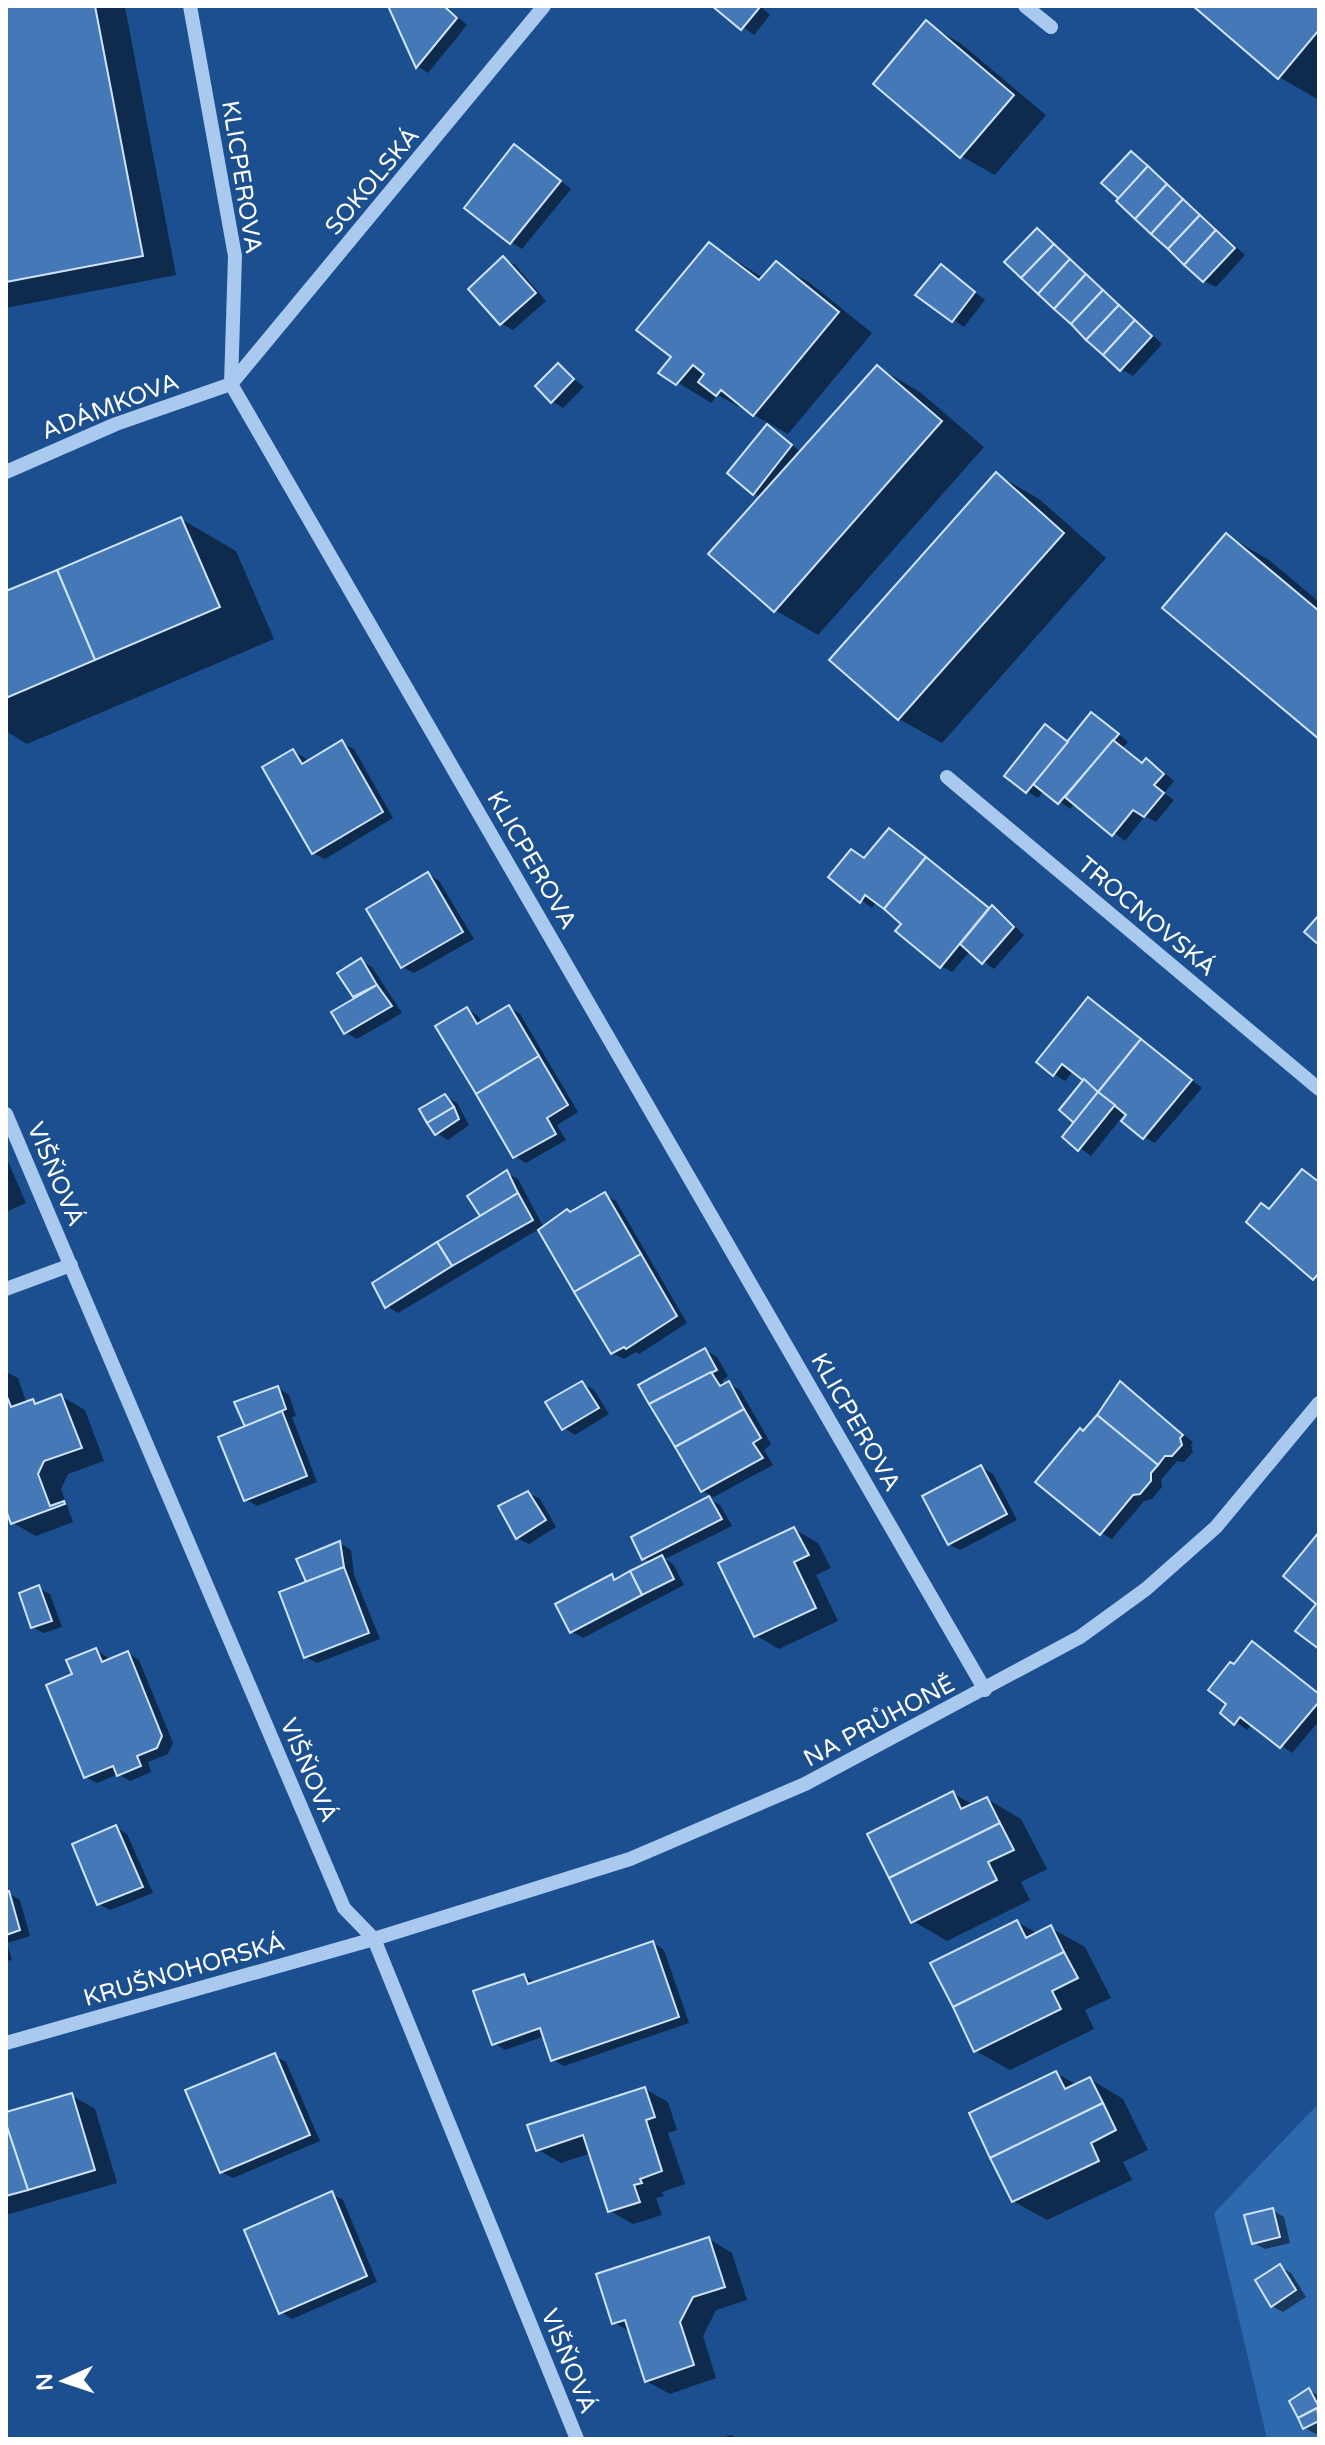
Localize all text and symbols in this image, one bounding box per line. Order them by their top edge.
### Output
street label: KLICPEROVA [215,98,268,256]
street label: SOKOLSKÁ [318,121,426,241]
street label: ADÁMKOVA [37,366,183,446]
street label: KLICPEROVA [480,786,583,934]
street label: TROCNOVSKÁ [1072,850,1222,982]
street label: VIŠŇOVÁ [21,1117,91,1231]
street label: KLICPEROVA [804,1348,907,1496]
street label: NA PRŮHONĚ [798,1669,960,1773]
street label: VIŠŇOVÁ [274,1713,344,1827]
street label: KRUŠNOHORSKÁ [80,1927,288,2013]
street label: VIŠŇOVÁ [534,2304,604,2418]
north arrow [24,2341,104,2421]
text: N [32,2372,58,2391]

